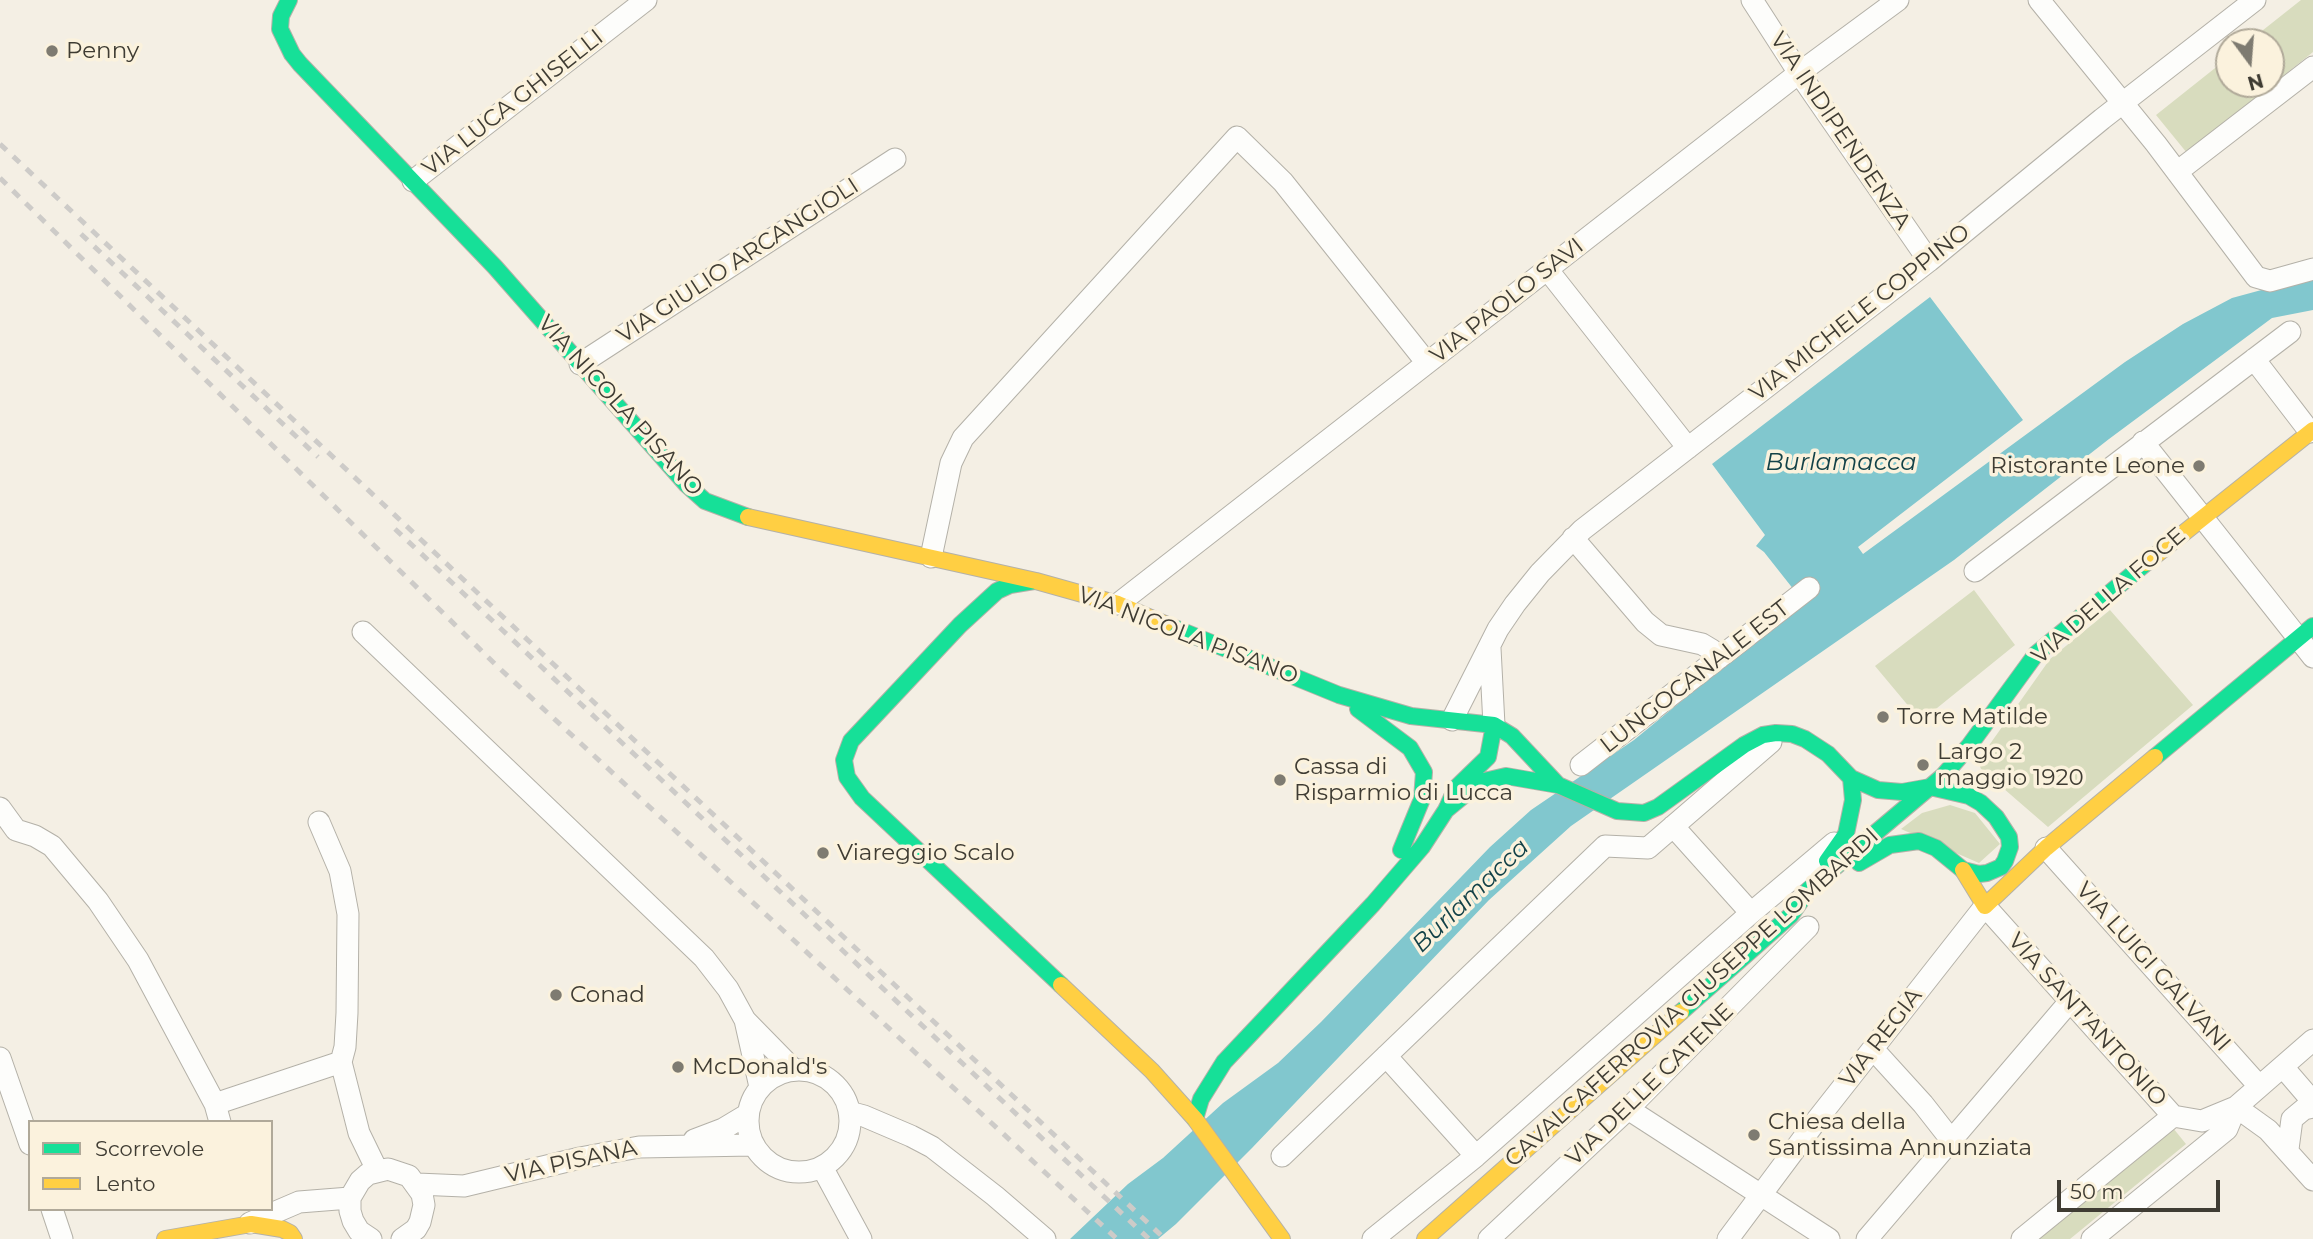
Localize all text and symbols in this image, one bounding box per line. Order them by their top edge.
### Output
street label: VIA LUCA GHISELLI [417,24,609,182]
street label: VIA INDIPENDENZA [1764,27,1916,235]
north arrow [2215,28,2285,98]
place label: Penny [66,37,139,65]
marker: Penny [44,43,60,59]
text: N [2245,69,2266,95]
street label: VIA GIULIO ARCANGIOLI [612,172,864,350]
street label: VIA MICHELE COPPINO [1744,218,1976,408]
street label: VIA PAOLO SAVI [1425,232,1589,370]
street label: VIA NICOLA PISANO [532,310,708,502]
water label: Burlamacca [1766,449,1916,477]
place label: Ristorante Leone [1990,452,2185,480]
marker: Ristorante Leone [2191,458,2207,474]
street label: VIA DELLA FOCE [2027,522,2191,670]
street label: VIA NICOLA PISANO [1074,581,1302,691]
street label: LUNGOCANALE EST [1595,595,1795,759]
place label: Torre Matilde [1897,703,2048,731]
marker: Torre Matilde [1875,709,1891,725]
place label: Largo 2 maggio 1920 [1937,738,2084,792]
place label: Cassa di Risparmio di Lucca [1294,753,1513,807]
marker: Largo 2 maggio 1920 [1915,757,1931,773]
marker: Cassa di Risparmio di Lucca [1272,772,1288,788]
street label: CAVALCAFERROVIA GIUSEPPE LOMBARDI [1499,823,1885,1173]
water label: Burlamacca [1407,833,1535,959]
place label: Viareggio Scalo [837,839,1015,867]
marker: Viareggio Scalo [815,845,831,861]
street label: VIA LUIGI GALVANI [2070,877,2236,1057]
street label: VIA SANT'ANTONIO [2002,928,2172,1112]
place label: Conad [570,981,645,1009]
street label: VIA REGIA [1834,983,1928,1093]
marker: Conad [548,987,564,1003]
street label: VIA DELLE CATENE [1560,998,1740,1172]
place label: McDonald's [692,1053,827,1081]
marker: McDonald's [670,1059,686,1075]
place label: Chiesa della Santissima Annunziata [1768,1108,2032,1162]
legend [28,1120,273,1211]
marker: Chiesa della Santissima Annunziata [1746,1127,1762,1143]
street label: VIA PISANA [502,1135,640,1189]
text: Scorrevole [95,1136,204,1161]
scale bar [2061,1166,2224,1210]
text: Lento [95,1171,155,1196]
text: 50 m [2070,1179,2124,1204]

